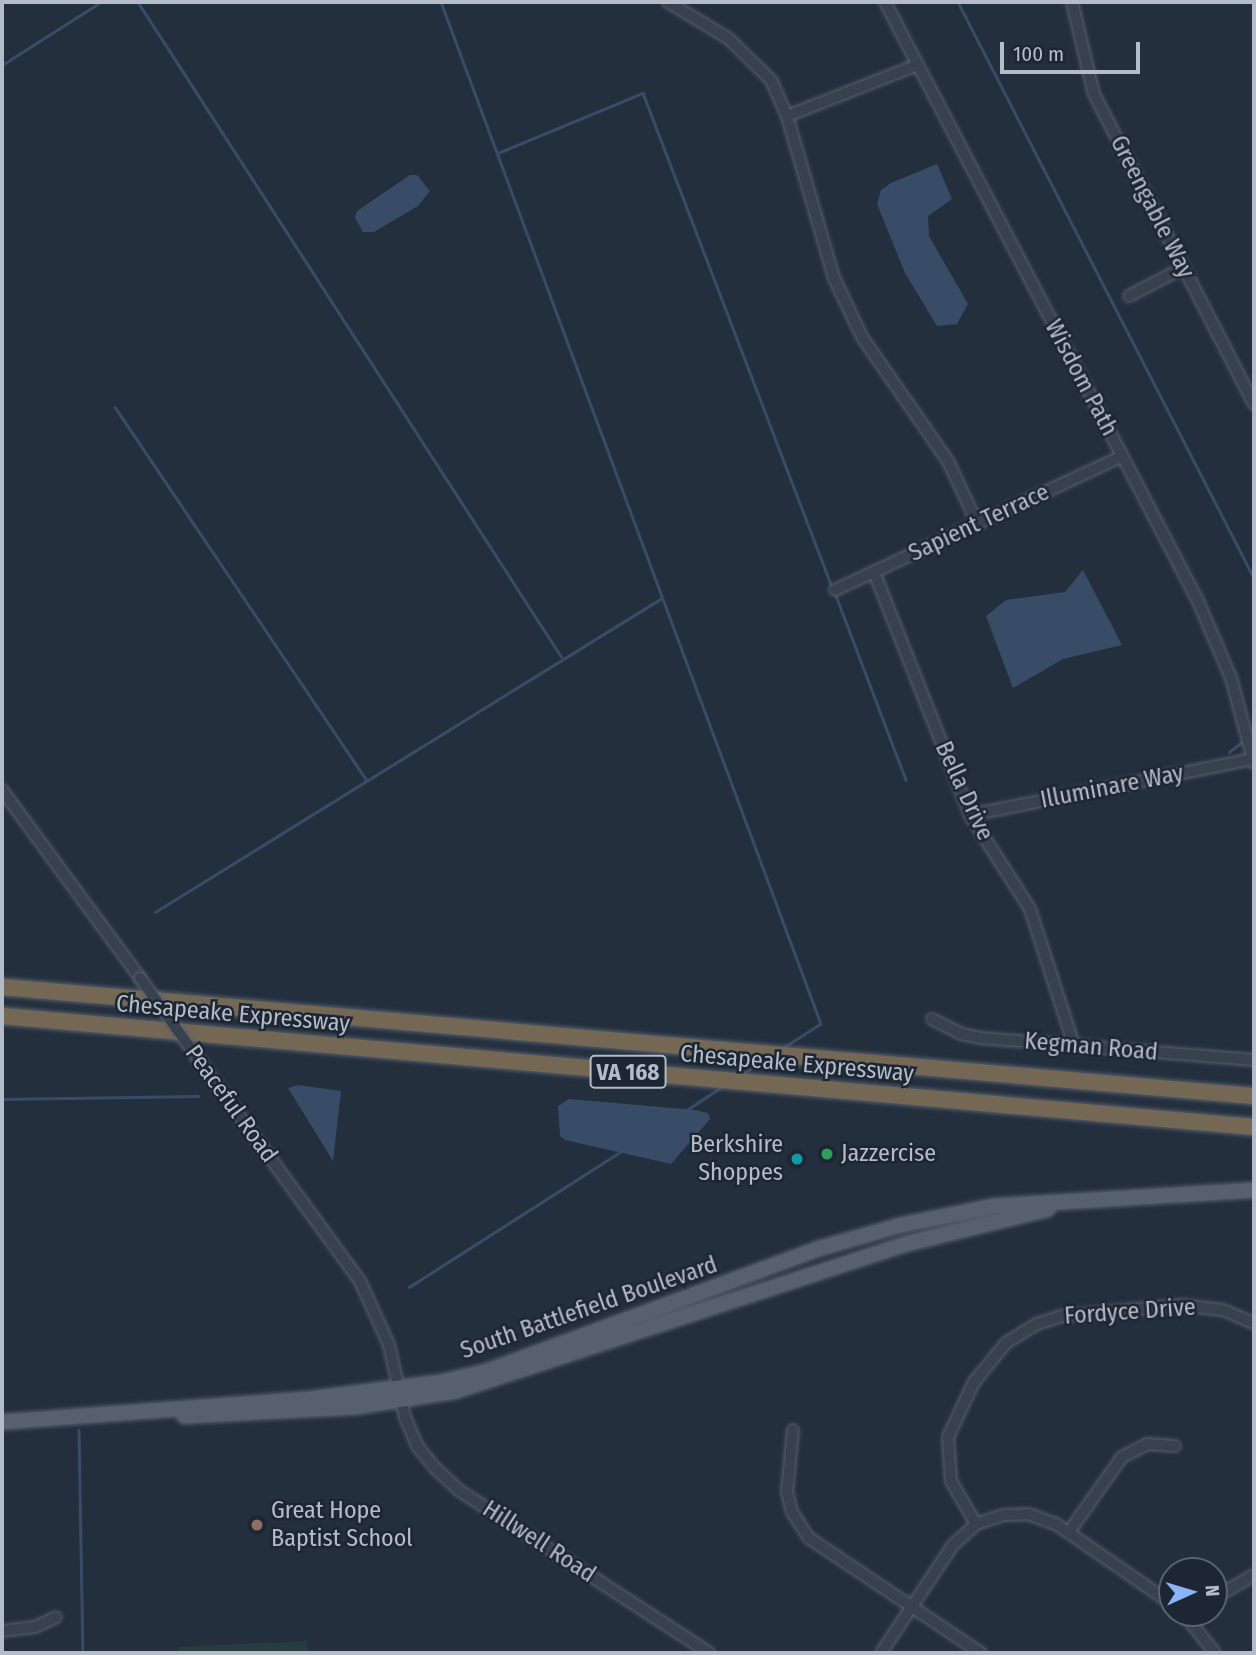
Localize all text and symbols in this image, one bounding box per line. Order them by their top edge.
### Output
scale bar [1004,28,1144,72]
text: 100 m [1013,41,1064,67]
street label: Greengable Way [1104,131,1200,283]
street label: Wisdom Path [1038,315,1124,441]
street label: Sapient Terrace [904,478,1054,568]
street label: Bella Drive [929,737,999,845]
street label: Illuminare Way [1038,759,1186,815]
street label: Chesapeake Expressway [115,989,351,1039]
street label: Kegman Road [1023,1027,1159,1067]
street label: Chesapeake Expressway [679,1039,915,1089]
street label: Peaceful Road [179,1040,283,1168]
road number: VA 168 [590,1052,666,1092]
place label: Berkshire Shoppes [690,1131,783,1187]
place label: Jazzercise [841,1140,936,1168]
marker: Jazzercise [819,1146,835,1162]
marker: Berkshire Shoppes [789,1151,805,1167]
street label: South Battlefield Boulevard [457,1250,721,1366]
street label: Fordyce Drive [1063,1293,1197,1331]
street label: Hillwell Road [477,1495,601,1589]
place label: Great Hope Baptist School [271,1497,413,1553]
marker: Great Hope Baptist School [249,1517,265,1533]
north arrow [1158,1557,1228,1627]
text: N [1201,1584,1224,1597]

